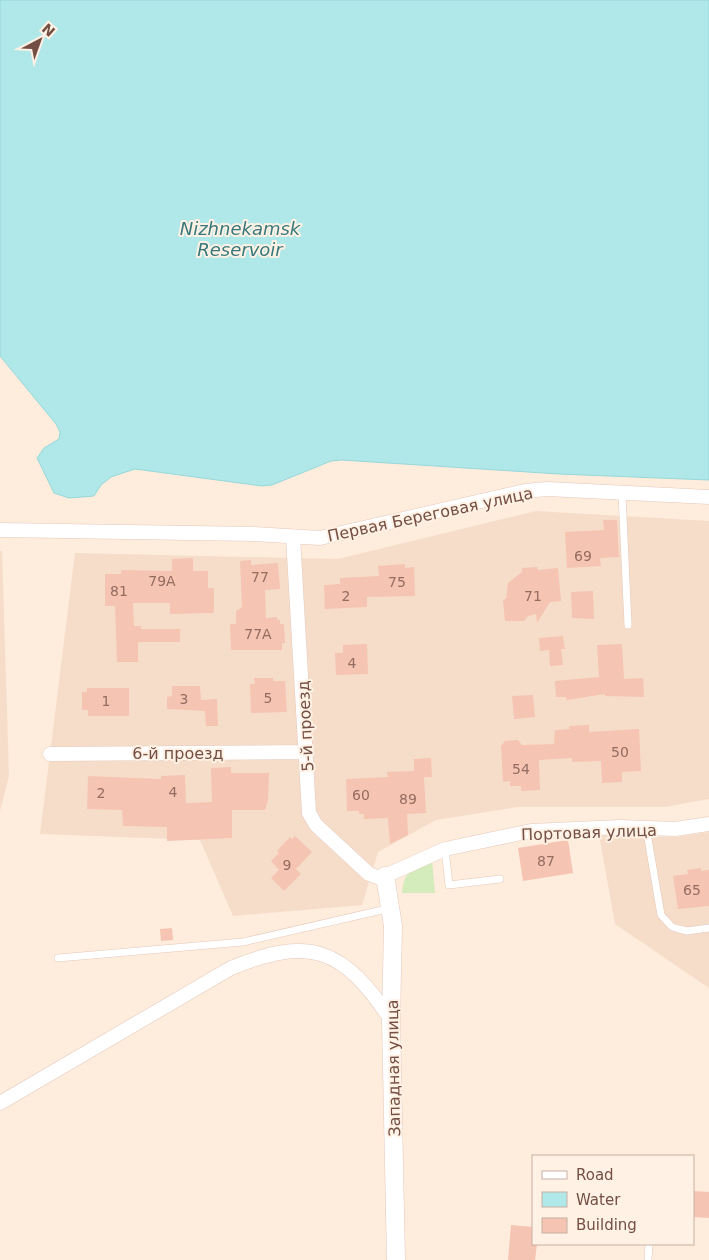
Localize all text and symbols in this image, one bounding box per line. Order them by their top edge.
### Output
north arrow [15,15,65,65]
text: N [39,20,58,40]
water label: Nizhnekamsk Reservoir [180,218,302,260]
street label: Первая Береговая улица [326,483,535,546]
house number: 69 [574,548,592,564]
house number: 77 [251,569,269,585]
house number: 79А [148,573,176,589]
house number: 75 [388,574,406,590]
house number: 81 [110,583,128,599]
house number: 2 [342,588,350,604]
house number: 71 [524,588,542,604]
house number: 77А [244,626,272,642]
house number: 4 [348,655,357,671]
street label: 5-й проезд [294,680,317,772]
house number: 5 [264,690,272,706]
house number: 3 [180,691,188,707]
house number: 1 [102,693,110,709]
street label: 6-й проезд [132,744,224,763]
house number: 50 [611,744,629,760]
house number: 54 [512,761,530,777]
house number: 4 [169,784,178,800]
house number: 2 [97,785,105,801]
house number: 60 [352,787,370,803]
house number: 89 [399,791,417,807]
street label: Портовая улица [521,821,657,844]
house number: 87 [537,853,555,869]
house number: 9 [283,857,291,873]
house number: 65 [683,882,701,898]
street label: Западная улица [383,999,404,1137]
legend [532,1155,694,1245]
text: Road [576,1166,614,1184]
text: Water [576,1191,621,1209]
text: Building [576,1216,637,1234]

